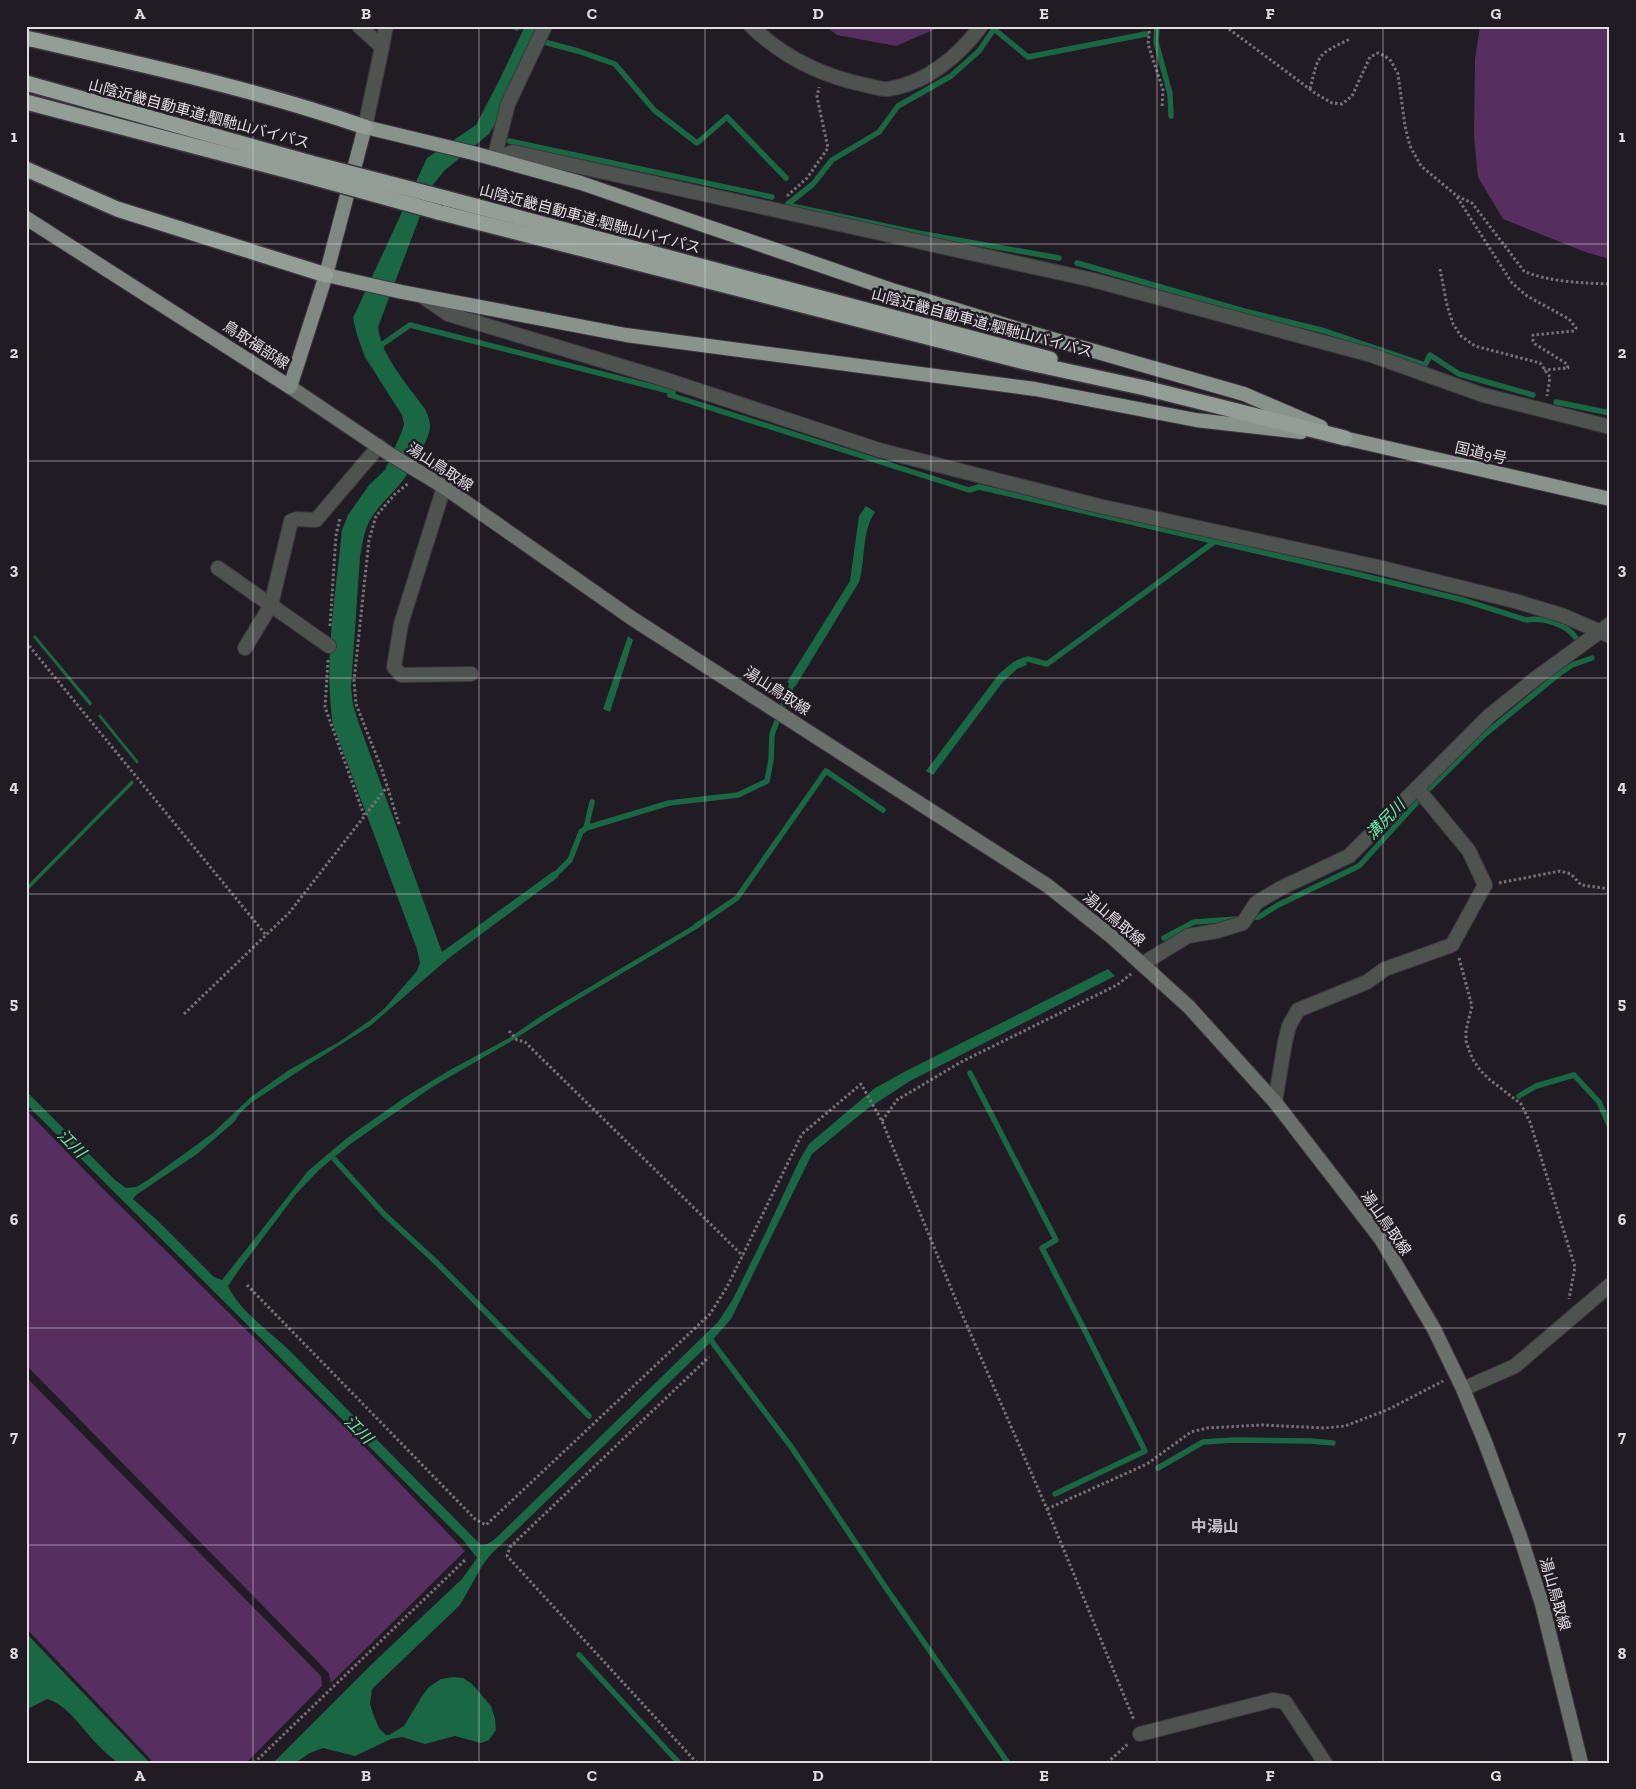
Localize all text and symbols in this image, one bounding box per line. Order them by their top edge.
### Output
text: A [135,4,146,23]
text: B [361,4,371,23]
text: C [587,4,597,23]
text: D [812,4,824,23]
text: E [1039,4,1049,23]
text: F [1265,4,1275,23]
text: G [1491,4,1502,23]
street label: 山陰近畿自動車道;駟馳山バイパス [86,76,312,152]
text: 1 [11,127,18,146]
text: 1 [1619,127,1626,146]
street label: 山陰近畿自動車道;駟馳山バイパス [477,181,703,257]
street label: 山陰近畿自動車道;駟馳山バイパス [869,285,1095,361]
street label: 鳥取福部線 [220,317,292,373]
text: 2 [10,343,19,362]
text: 2 [1618,343,1627,362]
street label: 国道9号 [1453,438,1509,468]
street label: 湯山鳥取線 [404,439,476,495]
text: 3 [10,560,19,579]
text: 3 [1618,560,1627,579]
street label: 湯山鳥取線 [741,663,813,719]
text: 4 [9,777,19,796]
text: 4 [1617,777,1627,796]
water label: 溝尻川 [1362,794,1410,843]
street label: 湯山鳥取線 [1079,888,1149,950]
text: 5 [10,994,18,1013]
text: 5 [1618,994,1626,1013]
water label: 江川 [54,1125,91,1163]
street label: 湯山鳥取線 [1357,1187,1415,1259]
text: 6 [10,1210,19,1229]
text: 6 [1618,1210,1627,1229]
water label: 江川 [341,1411,378,1449]
text: 7 [10,1427,18,1446]
text: 7 [1618,1427,1626,1446]
district label: 中湯山 [1191,1517,1239,1536]
street label: 湯山鳥取線 [1536,1555,1574,1633]
text: 8 [10,1644,19,1663]
text: 8 [1618,1644,1627,1663]
text: A [135,1766,146,1785]
text: B [361,1766,371,1785]
text: C [587,1766,597,1785]
text: D [812,1766,824,1785]
text: E [1039,1766,1049,1785]
text: F [1265,1766,1275,1785]
text: G [1491,1766,1502,1785]

